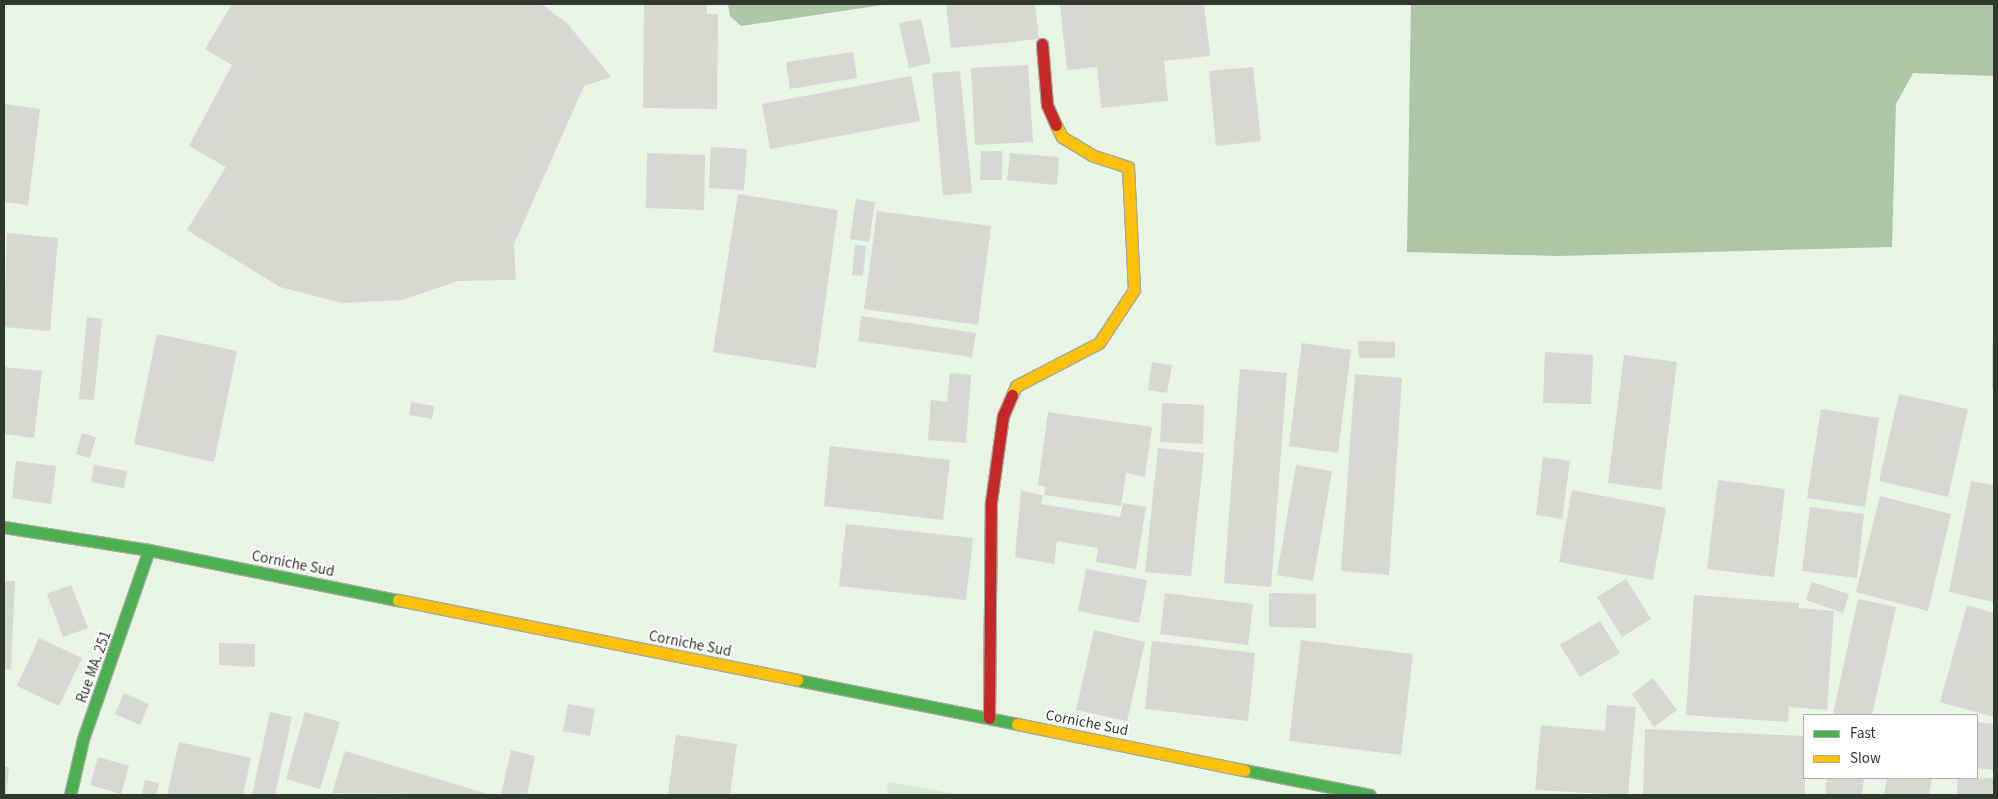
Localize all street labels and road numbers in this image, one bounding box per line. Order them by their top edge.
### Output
street label: Corniche Sud [250,547,336,581]
street label: Corniche Sud [647,627,733,661]
street label: Rue MA. 251 [73,629,115,705]
street label: Corniche Sud [1044,706,1130,740]

